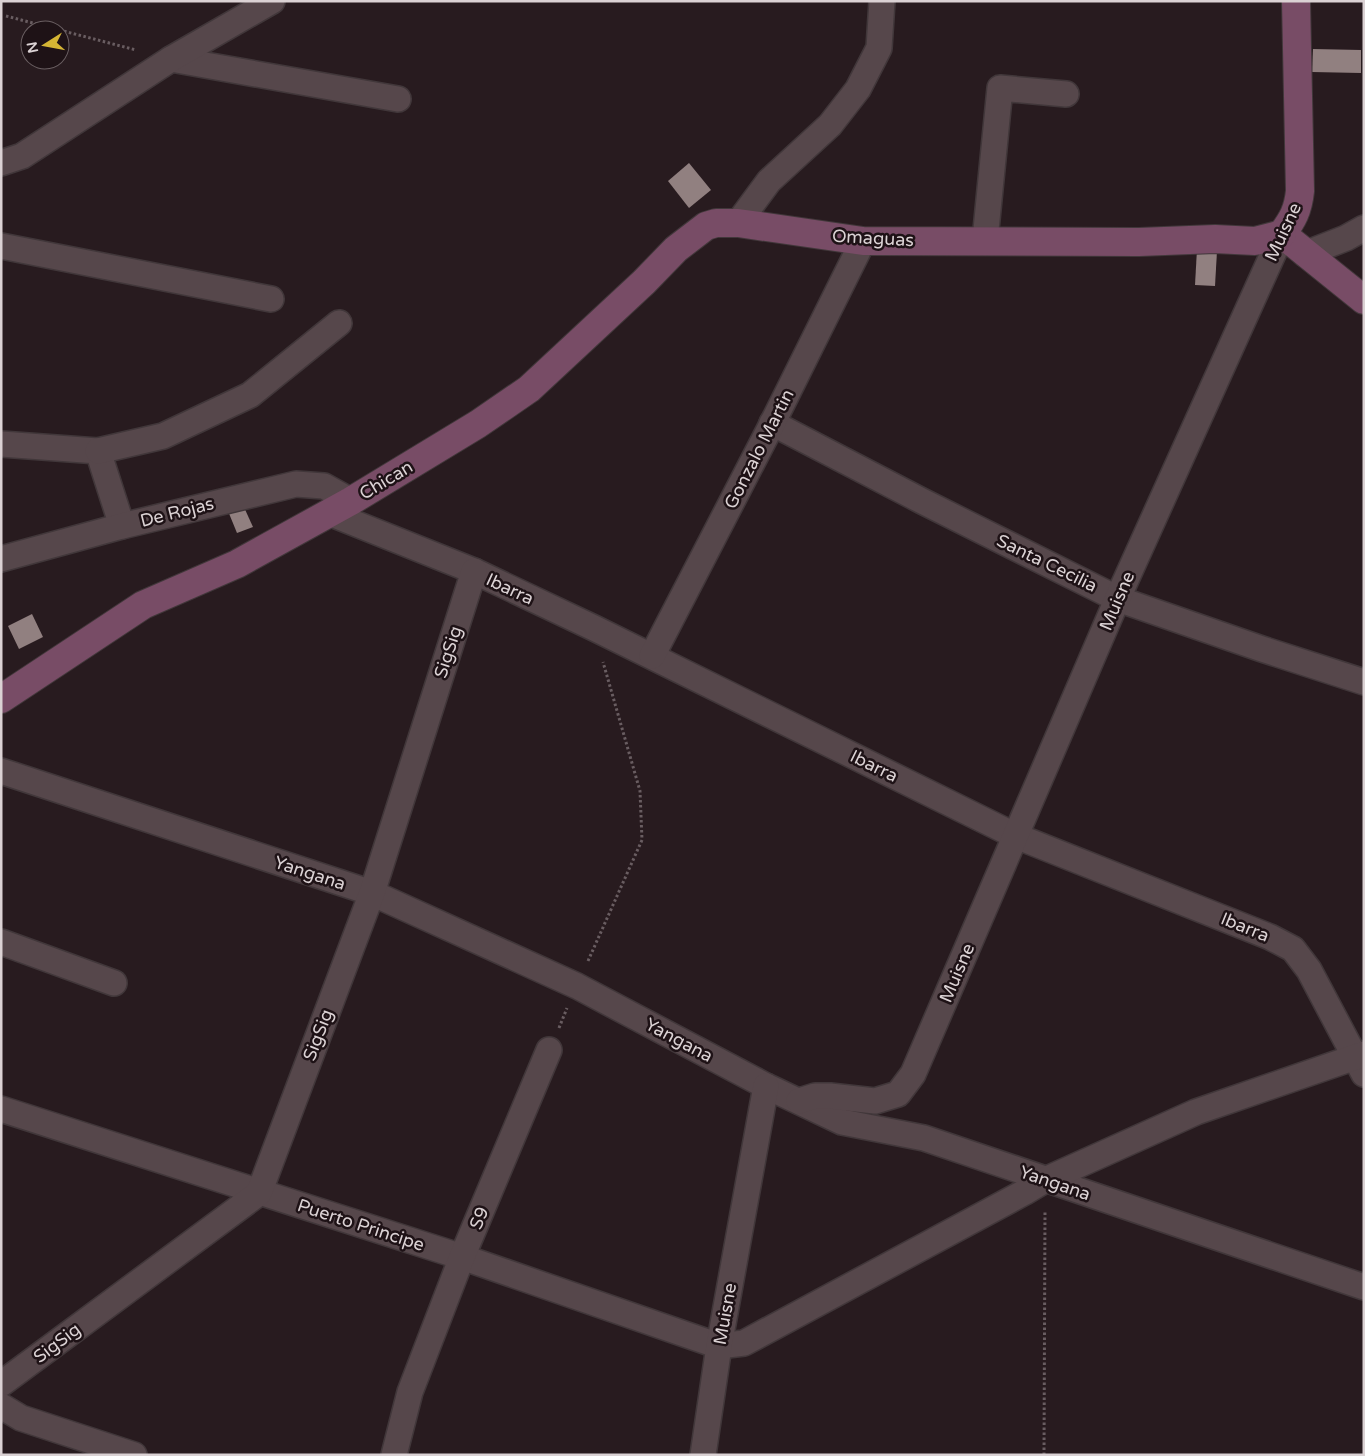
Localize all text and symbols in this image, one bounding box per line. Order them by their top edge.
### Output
north arrow [20,20,70,70]
text: N [23,40,42,55]
street label: Muisne [1260,199,1306,265]
street label: Omaguas [831,225,915,251]
street label: Gonzalo Martin [719,385,799,513]
street label: Chican [355,455,417,505]
street label: De Rojas [138,492,216,532]
street label: Santa Cecilia [993,529,1101,597]
street label: Ibarra [483,568,537,610]
street label: Muisne [1095,568,1139,634]
street label: SigSig [429,623,467,681]
street label: Ibarra [847,745,901,787]
street label: Yangana [272,851,348,895]
street label: Ibarra [1218,907,1272,947]
street label: Muisne [935,940,979,1006]
street label: SigSig [298,1006,338,1064]
street label: Yangana [641,1013,717,1067]
street label: Yangana [1017,1161,1093,1205]
street label: Puerto Principe [295,1194,427,1256]
street label: S9 [464,1203,494,1233]
street label: Muisne [709,1281,741,1347]
street label: SigSig [29,1318,85,1368]

